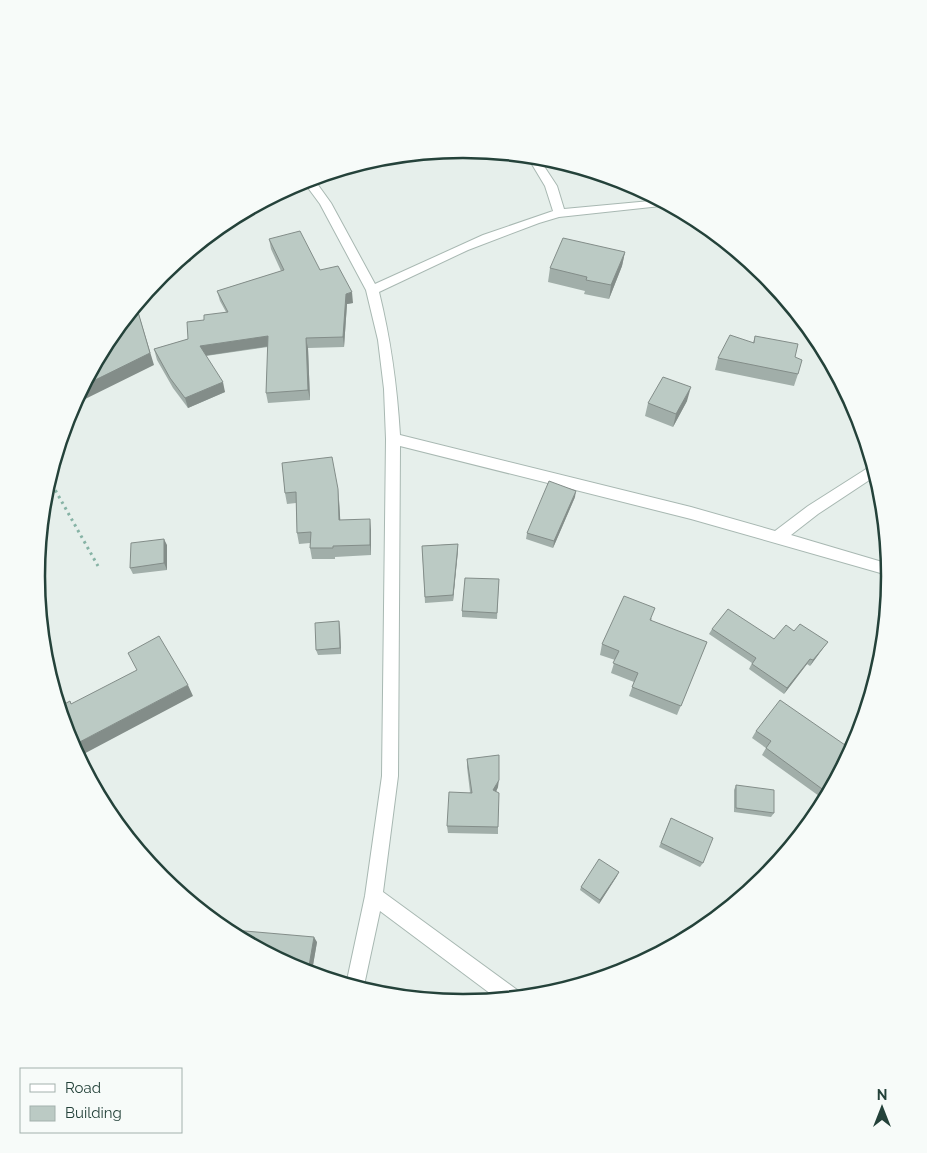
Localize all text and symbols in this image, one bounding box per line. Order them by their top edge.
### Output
legend [20,1068,182,1133]
text: Road [65,1079,101,1097]
north arrow [857,1083,907,1133]
text: N [877,1087,887,1103]
text: Building [65,1104,122,1122]

